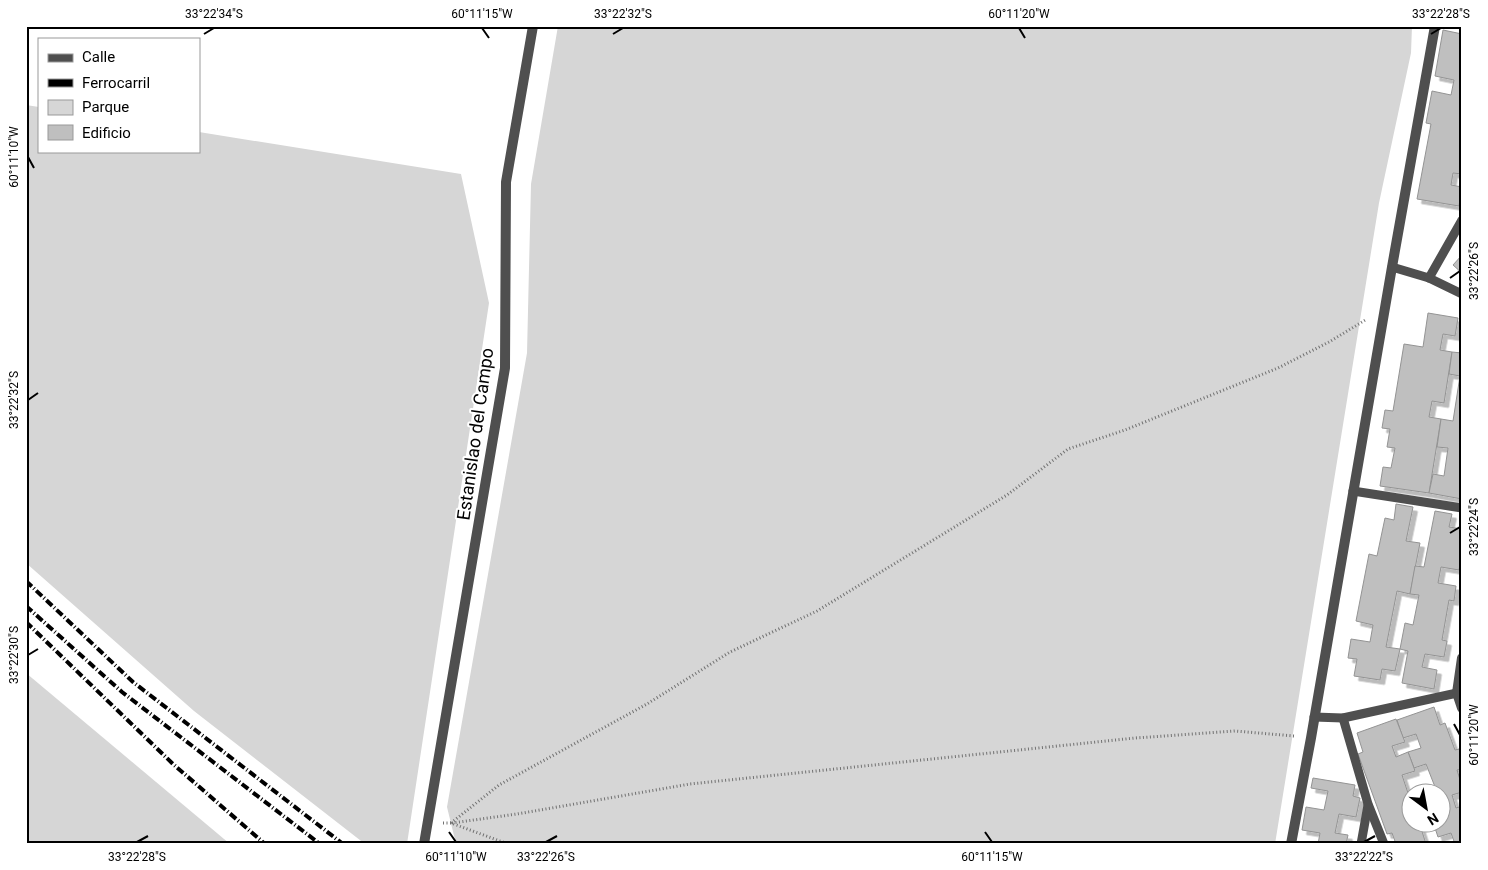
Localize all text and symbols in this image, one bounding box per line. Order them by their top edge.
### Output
text: 33°22'34"S [185,7,243,21]
text: 60°11'15"W [451,7,513,21]
text: 33°22'32"S [594,7,652,21]
text: 60°11'20"W [988,7,1050,21]
text: 33°22'28"S [1412,7,1470,21]
legend [38,38,200,152]
text: Calle [82,48,115,66]
text: Ferrocarril [82,74,150,92]
text: Parque [82,98,129,116]
text: Edificio [82,124,131,142]
text: 60°11'10"W [7,126,21,188]
text: 33°22'26"S [1467,242,1481,300]
street label: Estanislao del Campo [452,346,498,522]
text: 33°22'32"S [7,371,21,429]
text: 33°22'24"S [1467,498,1481,556]
text: 33°22'30"S [7,626,21,684]
text: 60°11'20"W [1467,704,1481,766]
north arrow [1400,782,1450,832]
text: N [1424,810,1441,828]
text: 33°22'28"S [108,850,166,864]
text: 60°11'10"W [425,850,487,864]
text: 33°22'26"S [517,850,575,864]
text: 60°11'15"W [961,850,1023,864]
text: 33°22'22"S [1335,850,1393,864]

